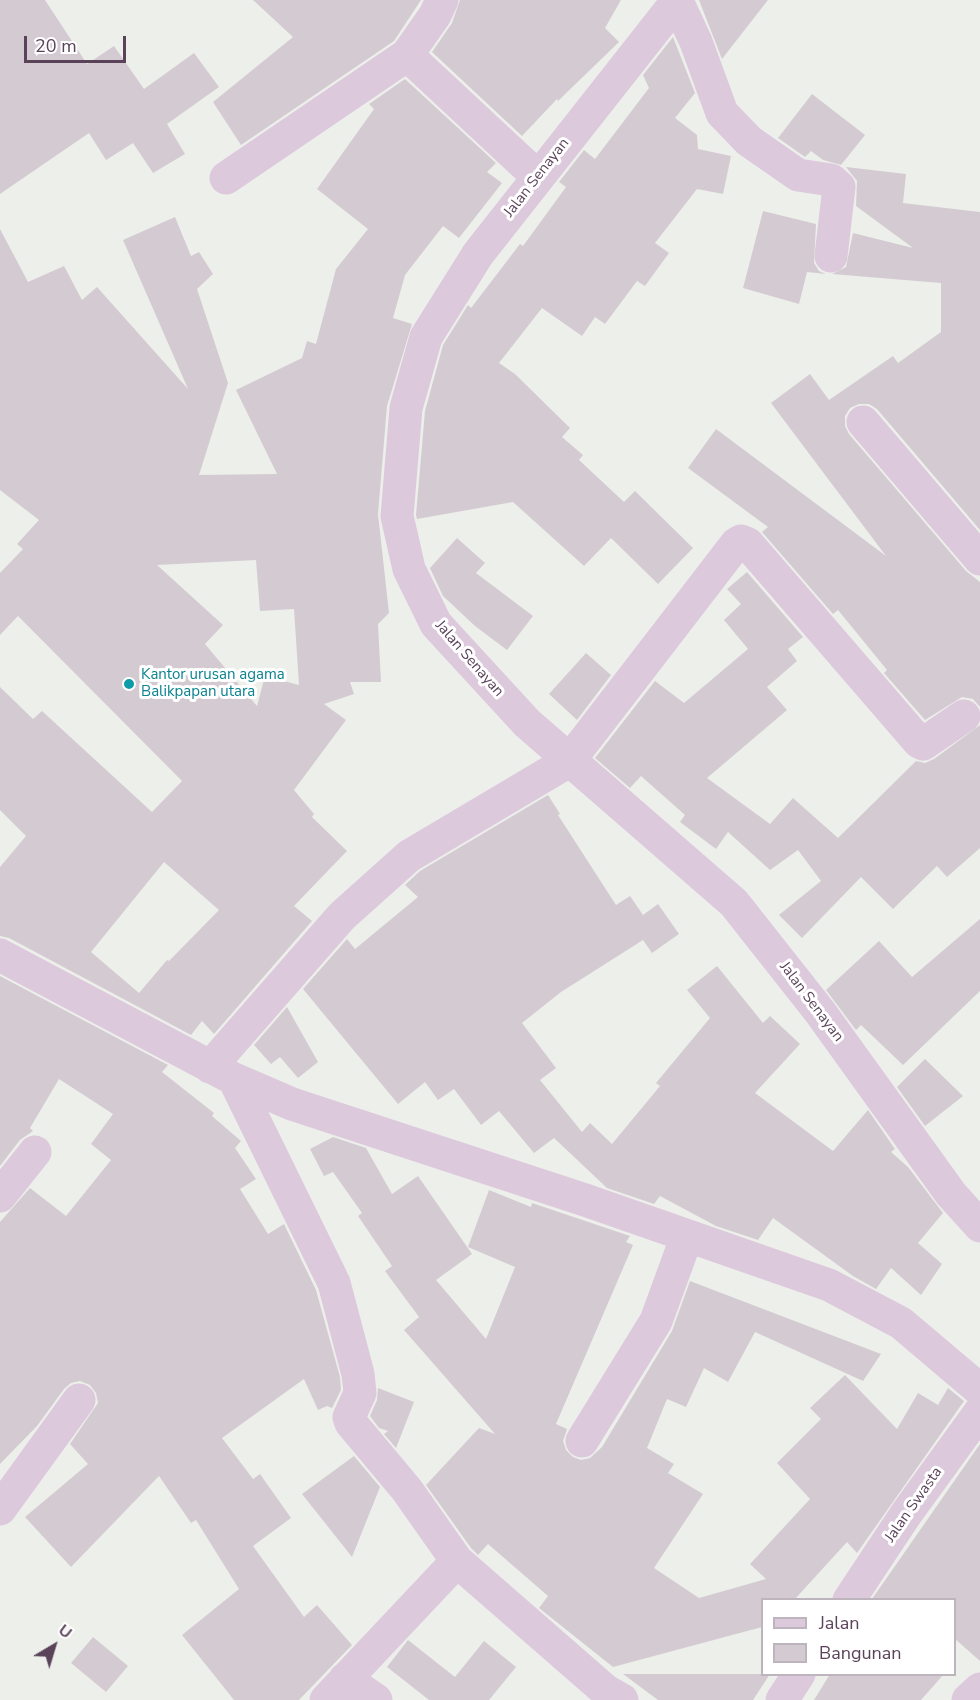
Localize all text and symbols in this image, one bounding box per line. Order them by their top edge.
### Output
scale bar [27,24,129,62]
text: 20 m [35,34,77,58]
street label: Jalan Senayan [501,135,573,221]
street label: Jalan Senayan [431,617,507,701]
place label: Kantor urusan agama Balikpapan utara [141,666,285,701]
marker: Kantor urusan agama Balikpapan utara [122,677,136,691]
street label: Jalan Senayan [775,959,847,1045]
street label: Jalan Swasta [882,1464,946,1546]
legend [761,1598,956,1676]
text: Jalan [819,1611,859,1635]
north arrow [24,1616,84,1676]
text: U [54,1620,77,1644]
text: Bangunan [819,1641,902,1665]

